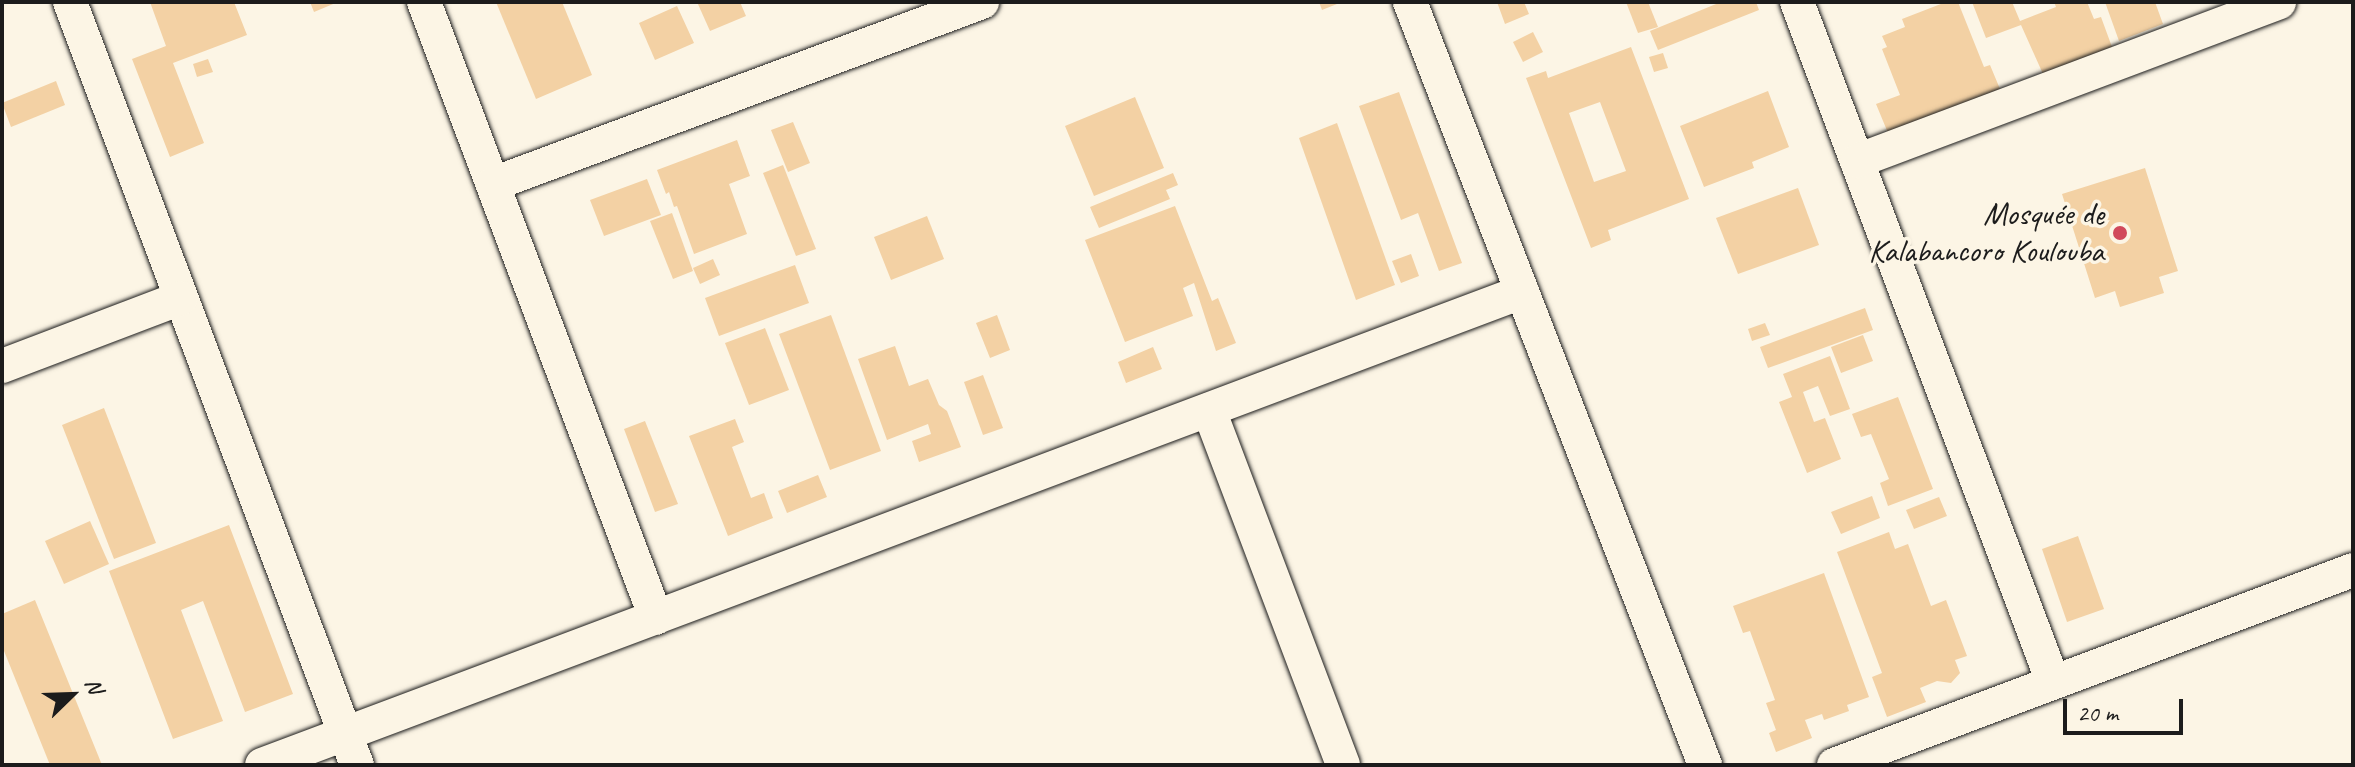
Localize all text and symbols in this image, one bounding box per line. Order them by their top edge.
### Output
place label: Mosquée de Kalabancoro Koulouba [1870,196,2104,271]
marker: Mosquée de Kalabancoro Koulouba [2111,224,2129,242]
north arrow [32,655,112,735]
text: N [79,674,110,697]
scale bar [2067,683,2187,733]
text: 20 m [2077,698,2118,728]

